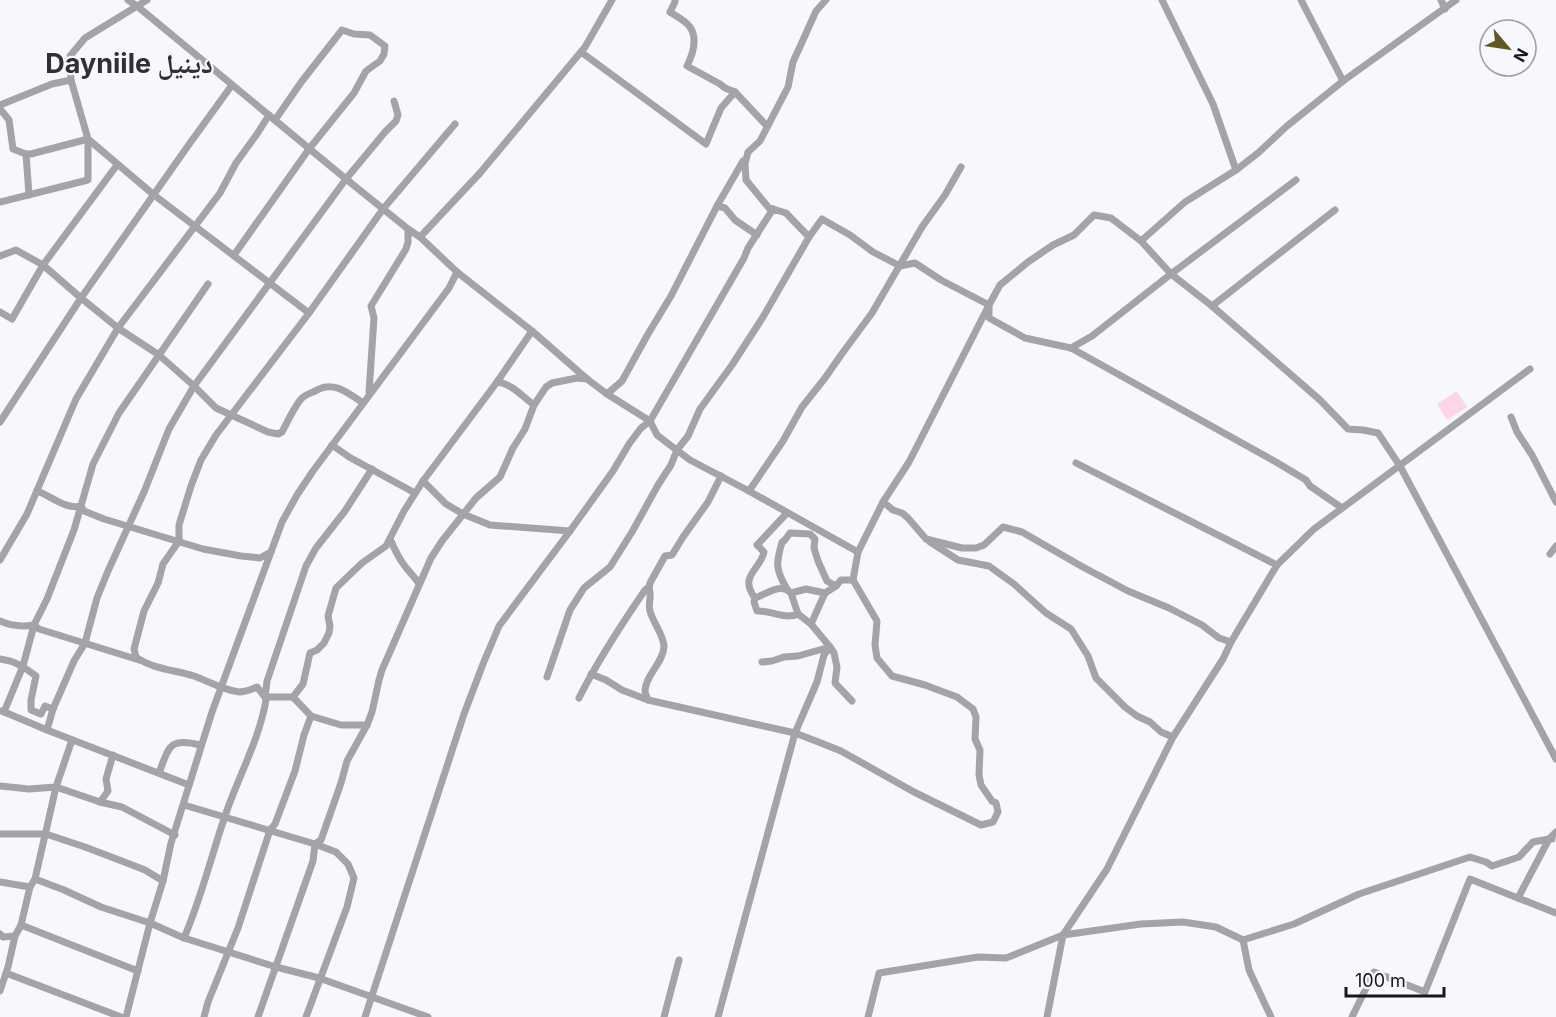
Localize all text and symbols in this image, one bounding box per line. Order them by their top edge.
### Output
north arrow [1478,18,1538,78]
text: N [1509,45,1533,65]
district label: Dayniile دينيل [45,47,213,80]
scale bar [1346,960,1444,998]
text: 100 m [1355,970,1406,991]

